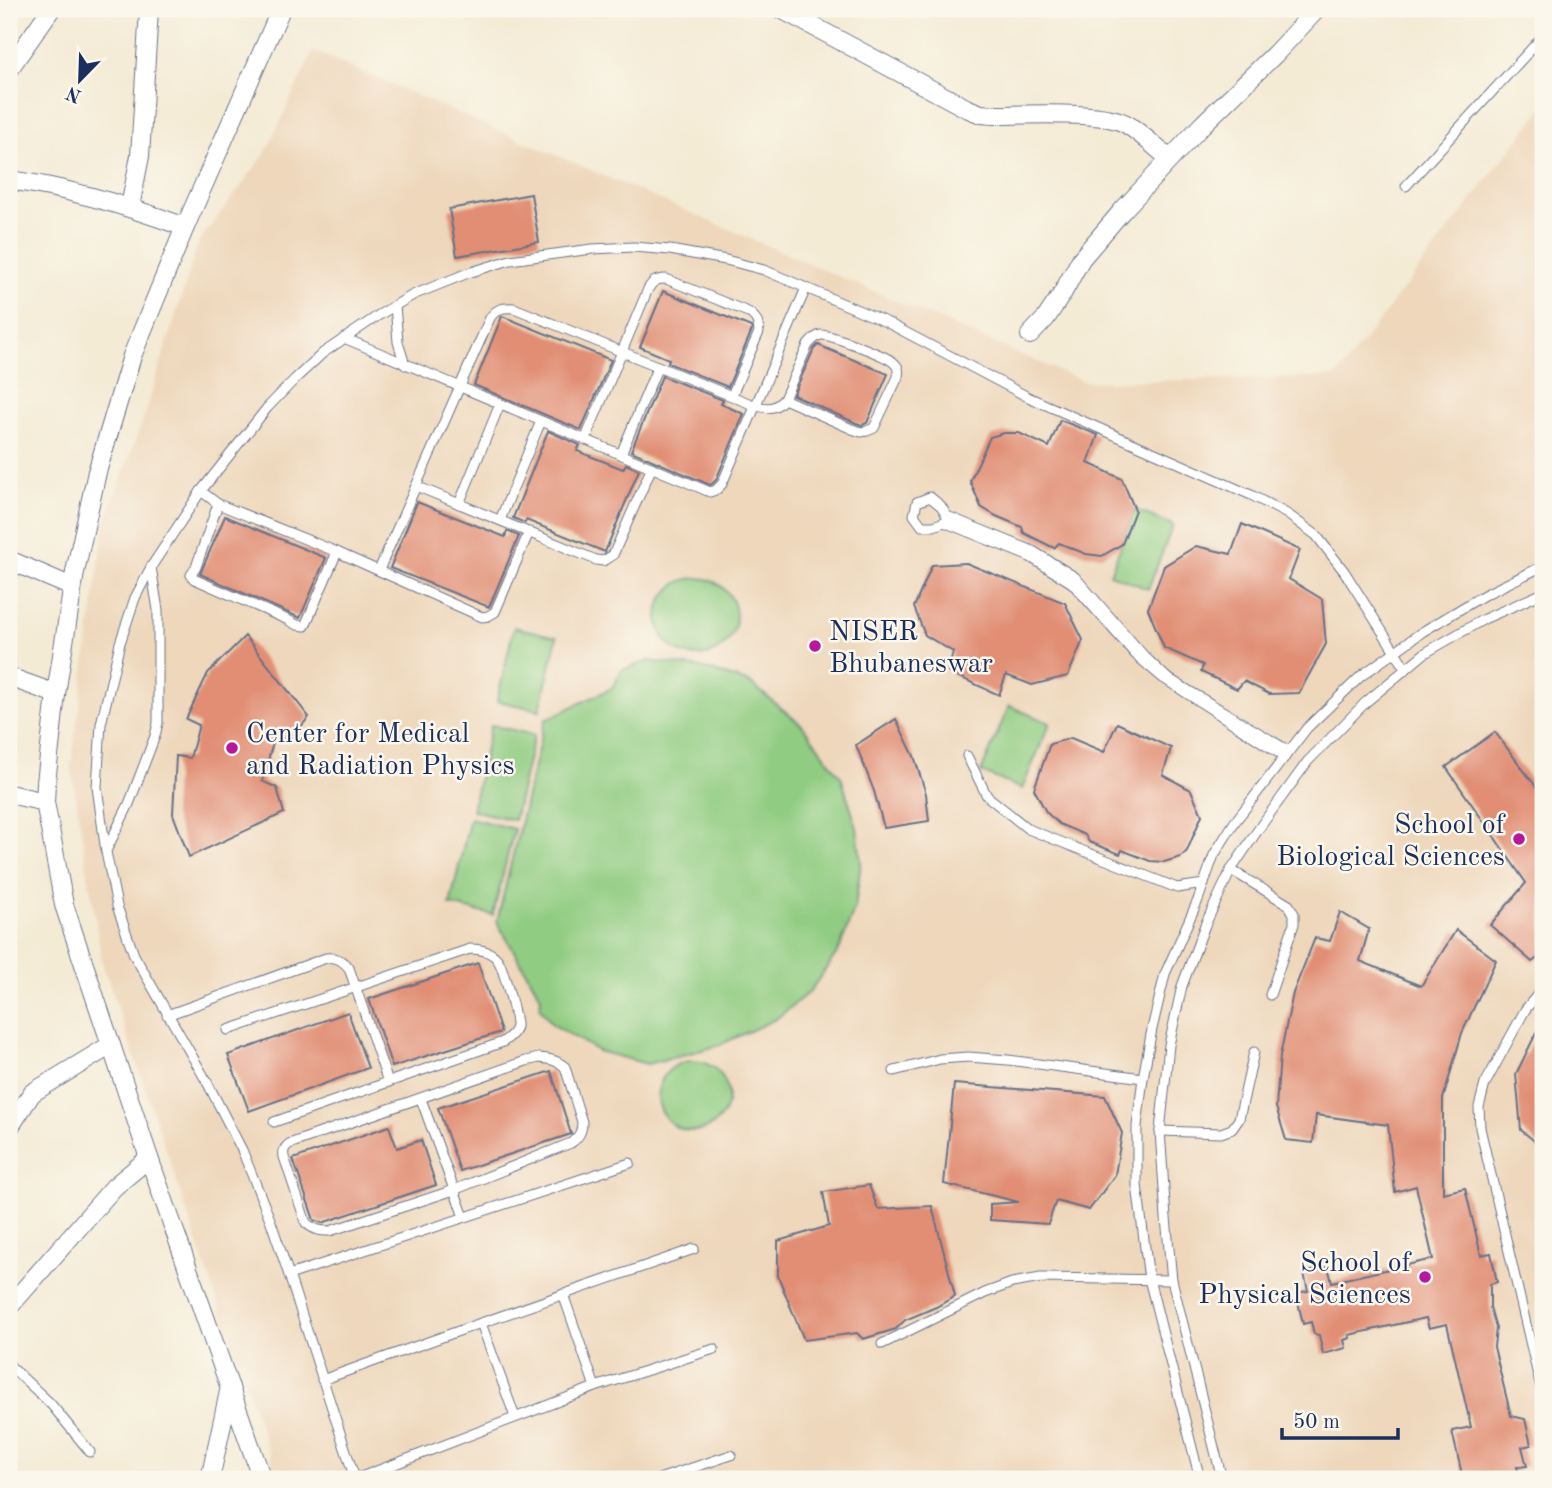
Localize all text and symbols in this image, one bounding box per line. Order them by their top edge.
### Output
north arrow [46,46,116,116]
text: N [64,82,85,105]
place label: NISER Bhubaneswar [829,619,993,679]
marker: NISER Bhubaneswar [807,638,823,654]
place label: Center for Medical and Radiation Physics [246,721,515,781]
marker: Center for Medical and Radiation Physics [224,740,240,756]
place label: School of Biological Sciences [1276,812,1507,872]
marker: School of Biological Sciences [1511,831,1527,847]
place label: School of Physical Sciences [1198,1250,1413,1310]
marker: School of Physical Sciences [1417,1269,1433,1285]
scale bar [1282,1397,1398,1441]
text: 50 m [1293,1412,1340,1433]

